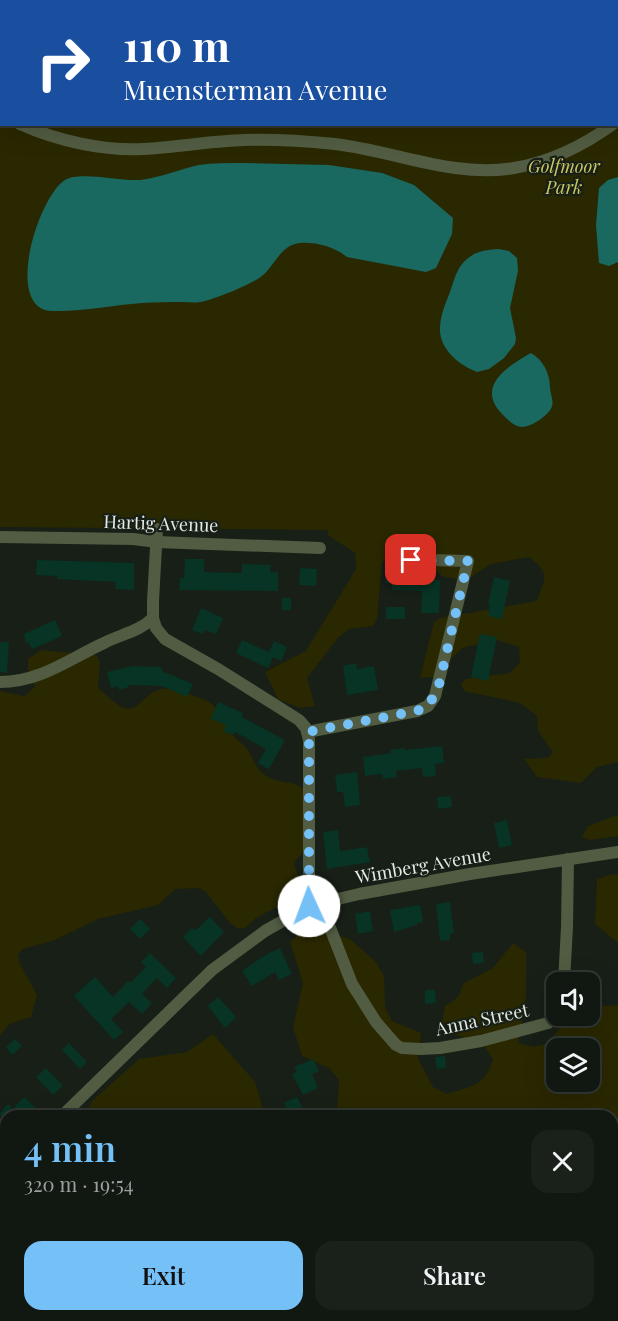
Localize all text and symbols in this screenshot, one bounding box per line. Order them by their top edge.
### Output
text: 110 m [123,17,230,73]
icon: right [24,24,102,102]
text: Muensterman Avenue [123,71,387,107]
park label: Golfmoor Park [528,154,601,199]
street label: Hartig Avenue [103,509,219,537]
pin [385,534,436,585]
icon: arrive [394,543,427,576]
street label: Wimberg Avenue [352,841,493,889]
position arrow [277,874,341,938]
map controls [546,972,600,1092]
button: sound [546,972,600,1026]
street label: Anna Street [432,997,531,1041]
button: layers [546,1038,600,1092]
text: 4 min [24,1123,116,1171]
button: close [531,1130,594,1193]
text: 320 m · 19:54 [24,1170,134,1197]
button: Exit [24,1241,303,1310]
button: Share [315,1241,594,1310]

